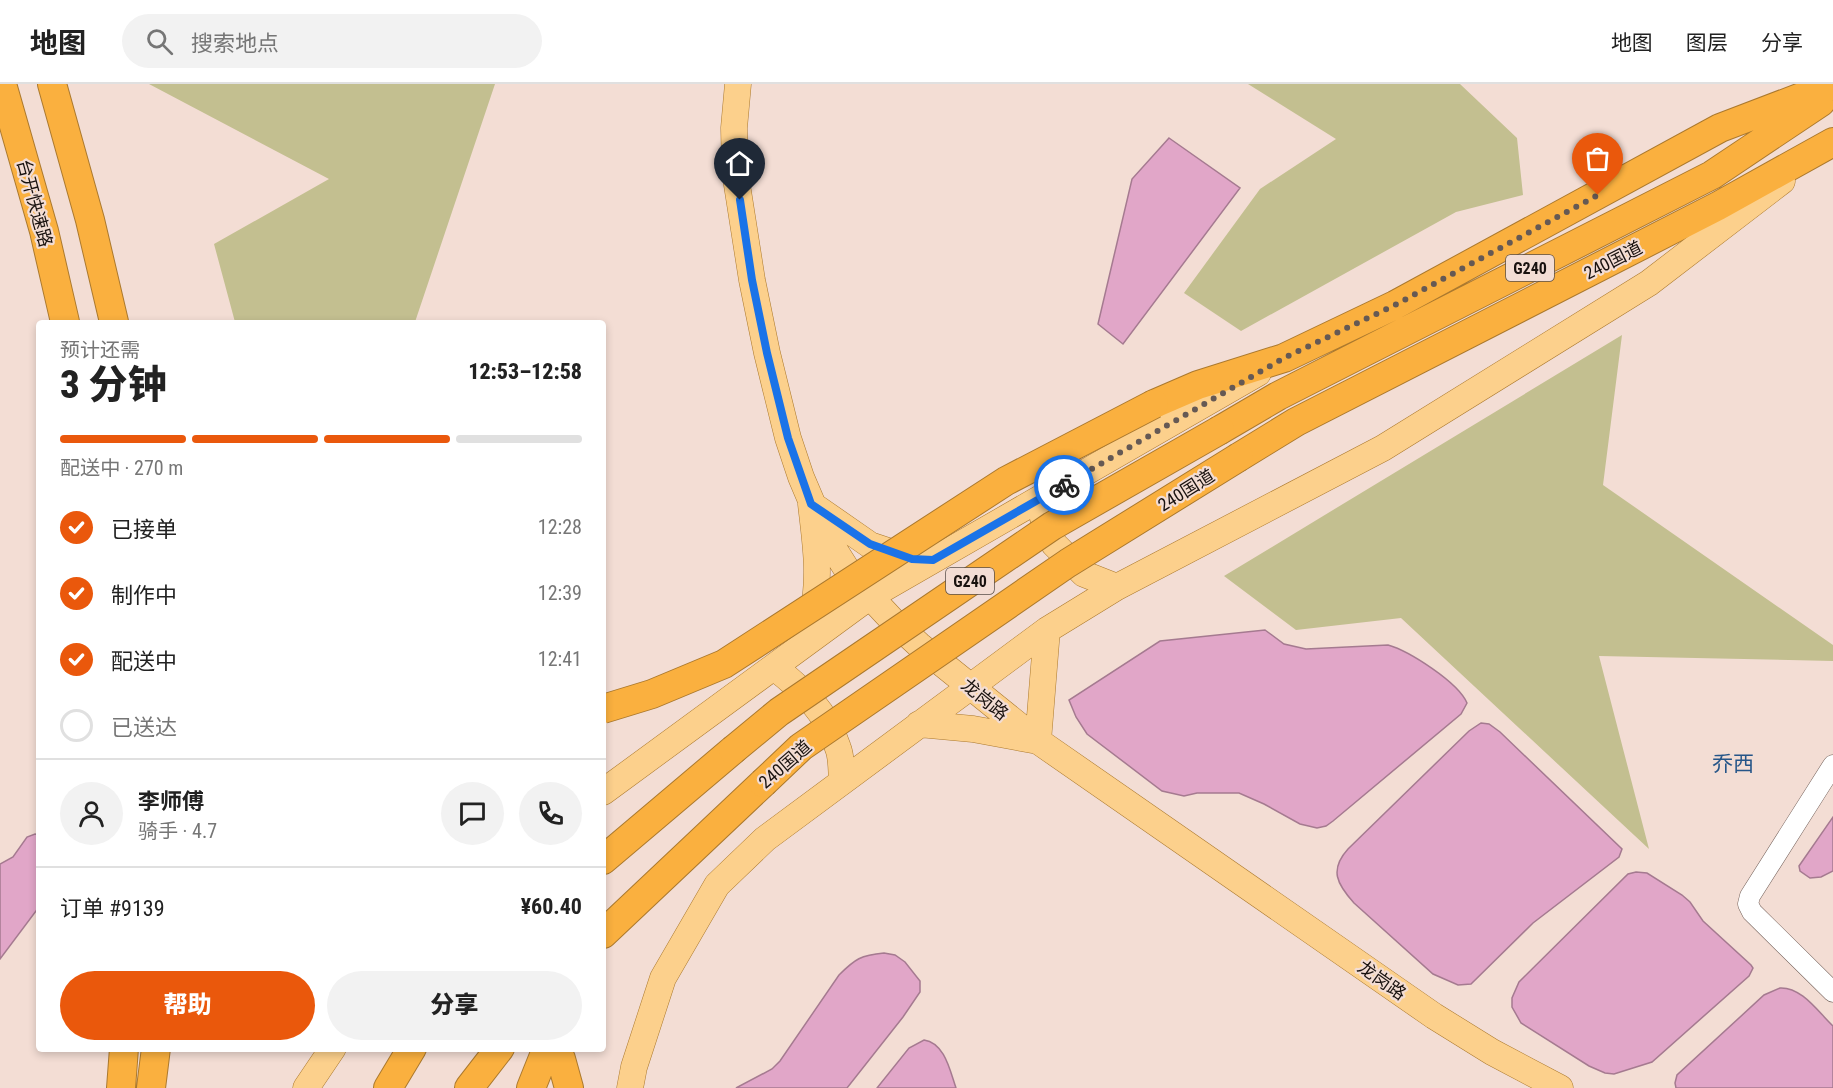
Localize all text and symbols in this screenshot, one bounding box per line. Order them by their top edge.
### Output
search box [122,14,542,68]
icon: search [143,25,176,58]
text: 地图 [30,27,86,60]
text: 搜索地点 [191,31,279,56]
text: 地图 [1611,31,1653,55]
text: 图层 [1686,31,1728,55]
text: 分享 [1761,31,1803,55]
pin [1572,133,1623,195]
pin [714,138,765,200]
icon: bag [1581,142,1614,175]
icon: home [723,147,756,180]
street label: 台开快速路 [13,157,57,249]
street label: 240国道 [1580,236,1646,284]
road number: G240 [1506,255,1554,281]
text: 预计还需 [60,338,140,362]
text: 12:53–12:58 [468,359,582,384]
text: 3 分钟 [60,362,167,408]
courier [1034,455,1094,515]
text: 配送中 · 270 m [60,456,183,480]
street label: 240国道 [1154,464,1218,516]
icon: bike [1048,469,1081,502]
icon: check [60,511,93,544]
text: 12:28 [538,515,582,539]
text: 已接单 [111,517,177,542]
road number: G240 [946,568,994,594]
icon: check [60,577,93,610]
text: 12:39 [538,581,582,605]
text: 制作中 [111,583,177,608]
icon: check [60,643,93,676]
text: 12:41 [538,647,582,671]
text: 配送中 [111,649,177,674]
street label: 龙岗路 [957,674,1013,724]
text: 已送达 [111,715,177,740]
street label: 240国道 [754,736,816,792]
district label: 乔西 [1712,752,1754,776]
button: person [60,782,123,845]
button: chat [441,782,504,845]
button: phone [519,782,582,845]
text: 李师傅 [138,789,204,814]
text: 骑手 · 4.7 [138,819,217,843]
text: ¥60.40 [521,894,582,919]
text: 订单 #9139 [60,896,165,921]
street label: 龙岗路 [1354,956,1410,1004]
button: 帮助 [60,971,315,1040]
button: 分享 [327,971,582,1040]

